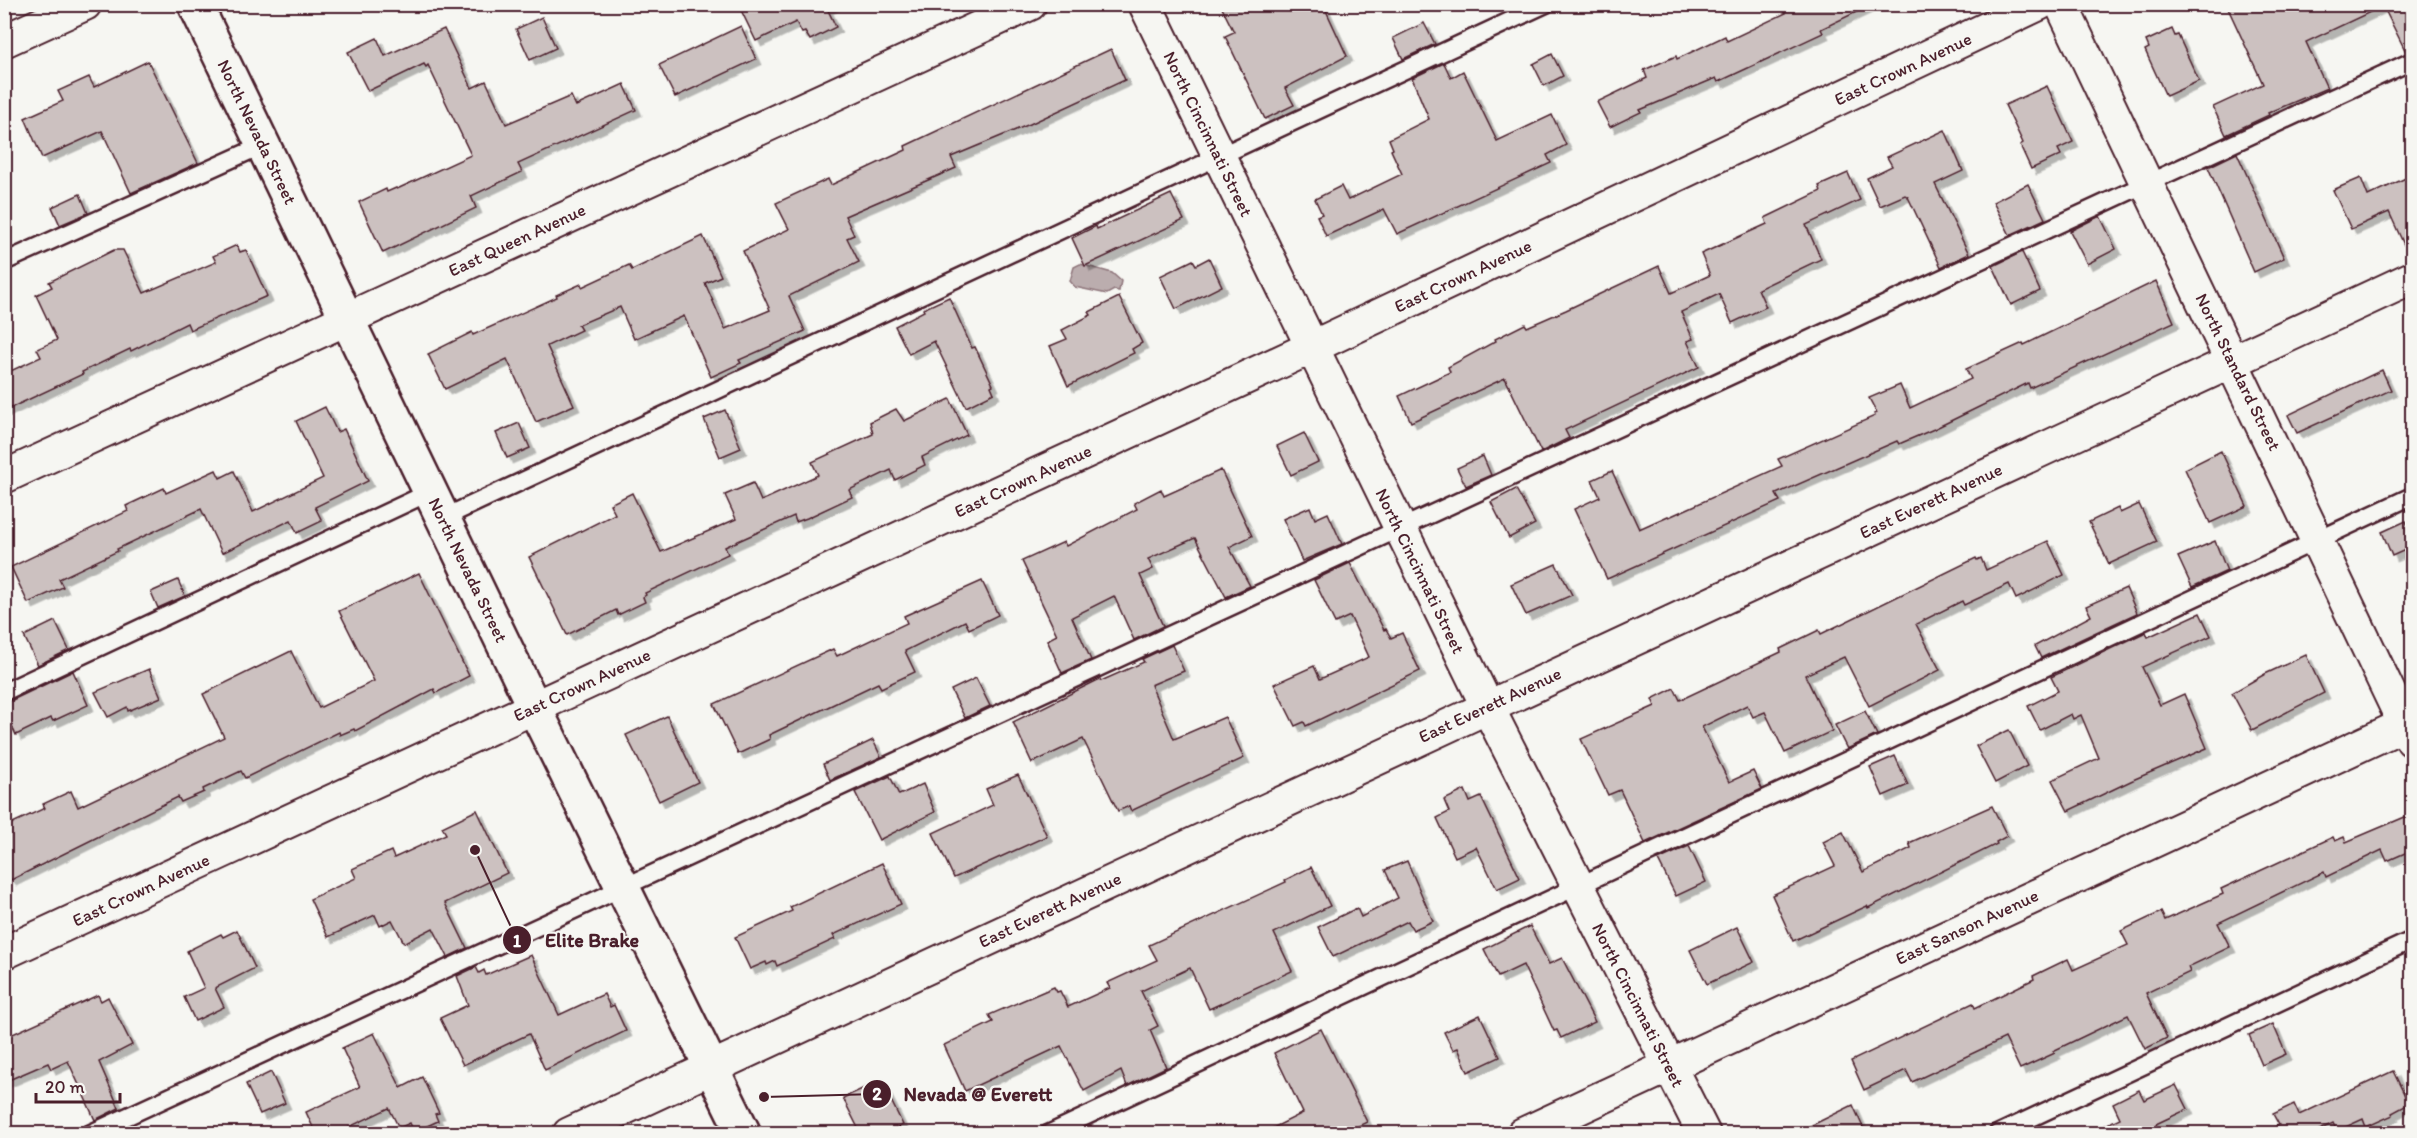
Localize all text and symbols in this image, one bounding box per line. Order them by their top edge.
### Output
street label: East Crown Avenue [1831,28,1975,110]
street label: North Cincinnati Street [1158,48,1258,220]
street label: North Nevada Street [212,56,302,208]
street label: East Queen Avenue [445,199,589,281]
street label: East Crown Avenue [1391,235,1535,317]
street label: North Standard Street [2190,290,2286,454]
street label: East Crown Avenue [951,440,1095,522]
street label: East Everett Avenue [1856,458,2006,544]
street label: North Cincinnati Street [1370,485,1470,657]
street label: North Nevada Street [423,494,513,646]
street label: East Crown Avenue [510,644,654,726]
street label: East Everett Avenue [1415,662,1565,748]
street label: East Crown Avenue [69,849,213,931]
street label: East Everett Avenue [975,867,1125,953]
street label: East Sanson Avenue [1892,884,2042,970]
street label: North Cincinnati Street [1587,919,1689,1091]
callout: Elite Brake [502,921,651,959]
text: Elite Brake [545,928,640,952]
text: 1 [513,930,522,952]
scale bar [36,1066,120,1104]
callout: Nevada @ Everett [862,1075,1064,1113]
text: 20 m [45,1076,85,1098]
text: Nevada @ Everett [904,1082,1052,1106]
text: 2 [872,1083,882,1105]

